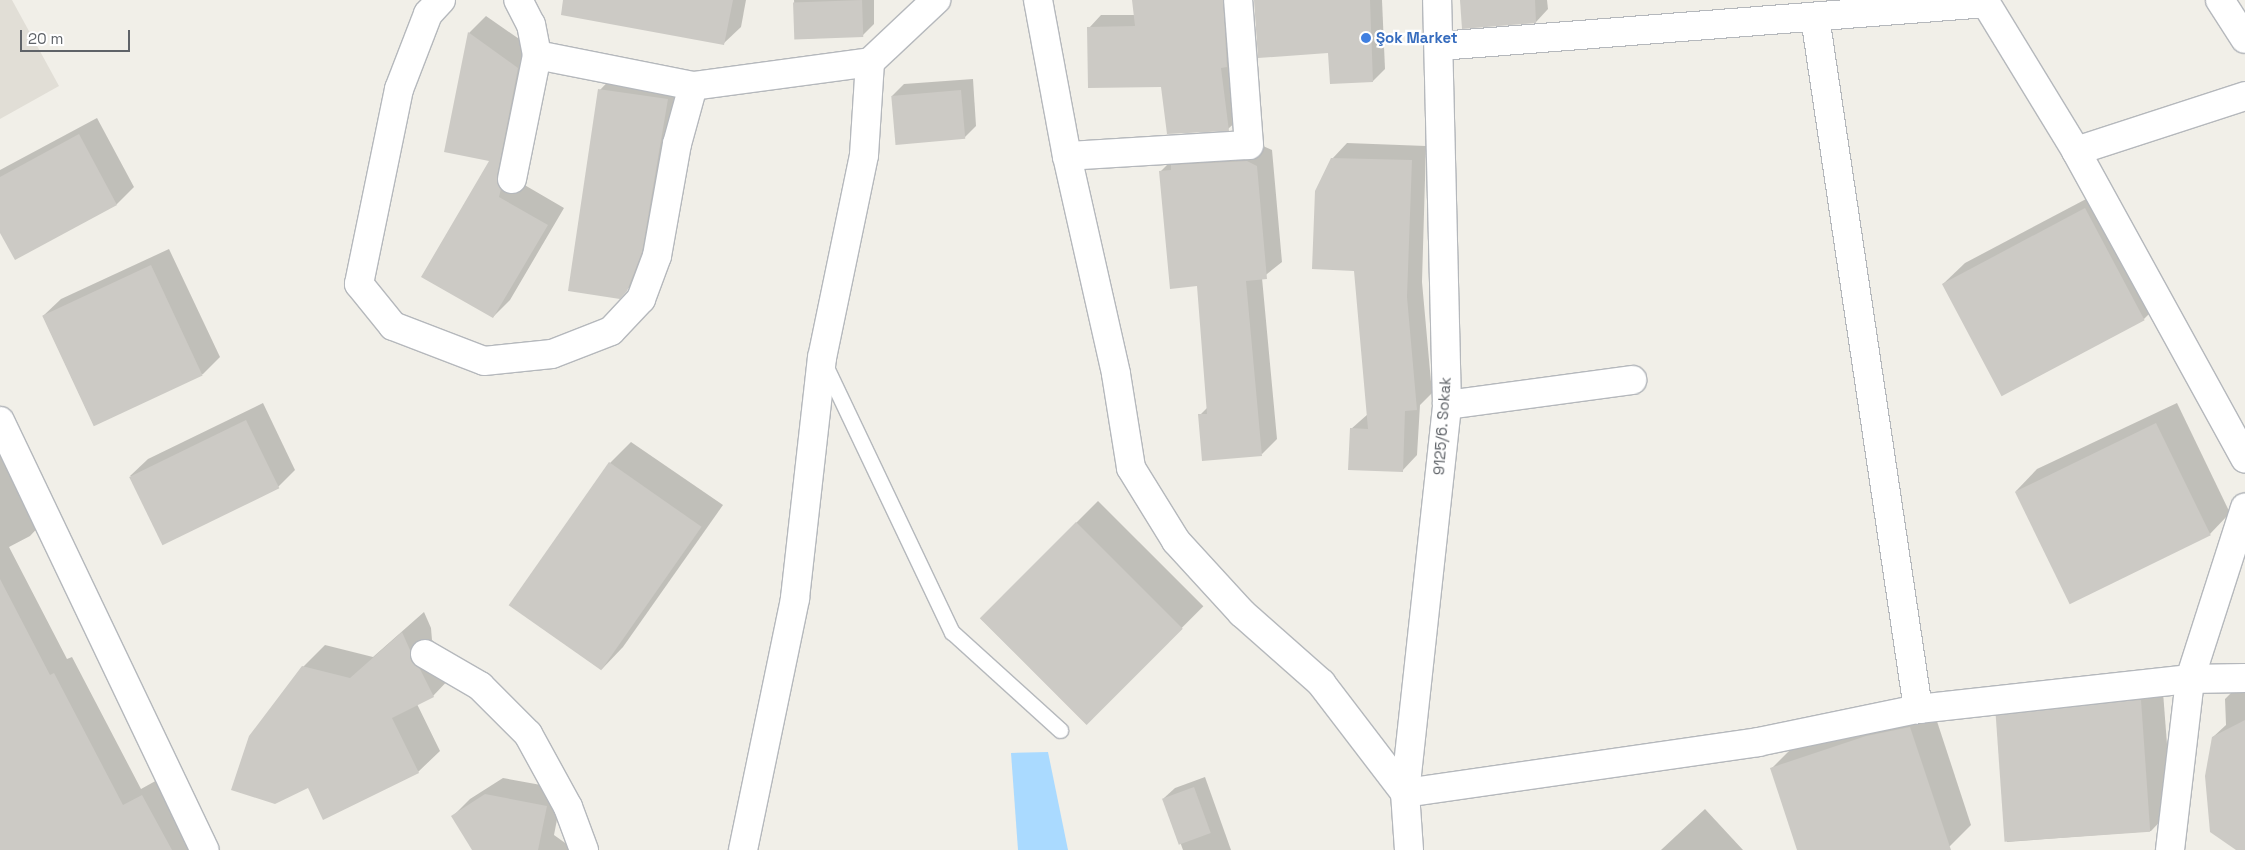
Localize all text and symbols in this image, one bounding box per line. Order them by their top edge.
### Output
scale bar [22,20,132,52]
text: 20 m [28,29,63,48]
place label: Şok Market [1376,29,1458,47]
marker: Şok Market [1360,32,1372,44]
street label: 9125/6. Sokak [1430,376,1454,476]

